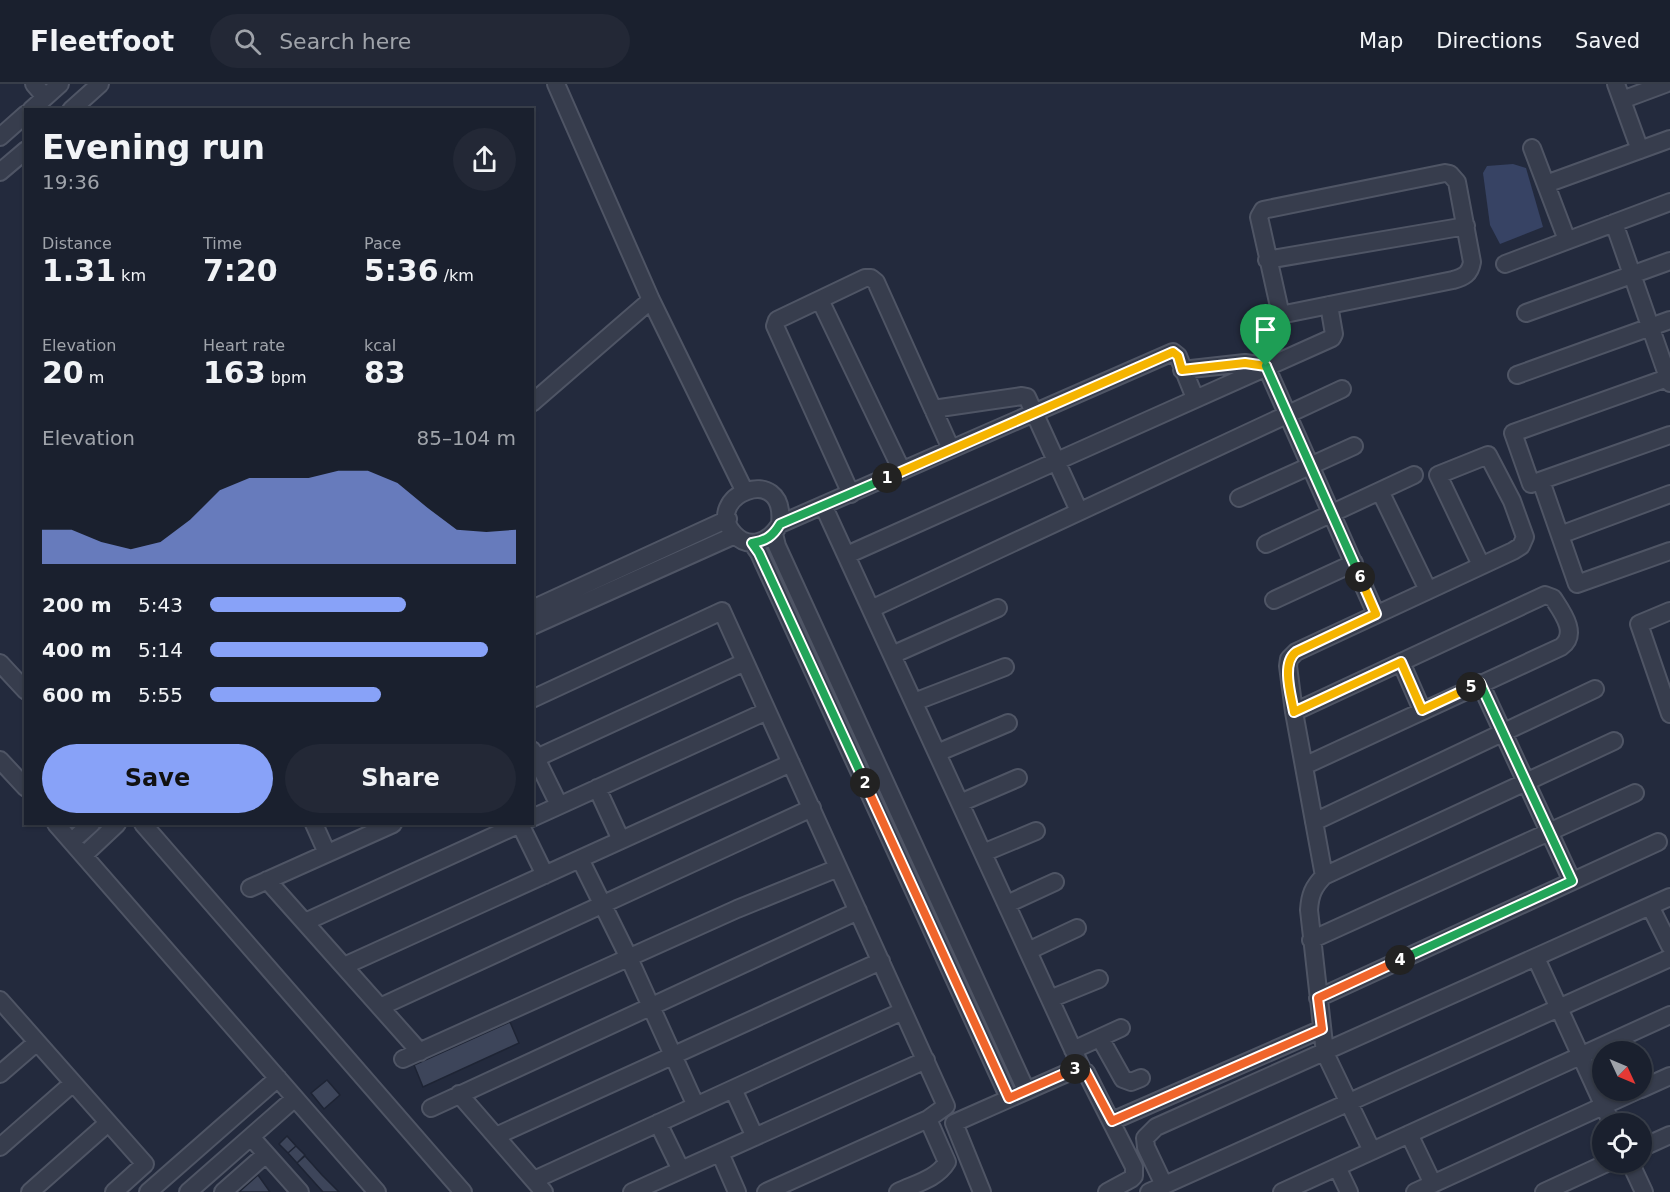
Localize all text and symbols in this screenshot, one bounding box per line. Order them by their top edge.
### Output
search box [210,14,630,68]
text: Fleetfoot [30,25,174,58]
icon: search [231,25,264,58]
text: Search here [279,29,411,54]
text: Map [1359,29,1403,53]
text: Directions [1436,29,1542,53]
text: Saved [1575,29,1640,53]
text: Evening run [42,128,265,167]
button: share [453,128,516,191]
text: 19:36 [42,170,100,194]
text: Distance [42,234,112,253]
text: Time [203,234,242,253]
text: Pace [364,234,401,253]
text: 1.31 [42,253,116,288]
text: 7:20 [203,253,278,288]
text: 5:36 [364,253,439,288]
text: km [116,266,146,285]
text: /km [439,266,474,285]
pin [1240,304,1291,366]
icon: arrive [1249,313,1282,346]
text: Elevation [42,336,116,355]
text: Heart rate [203,336,285,355]
text: kcal [364,336,396,355]
text: 20 [42,355,84,390]
text: 163 [203,355,266,390]
text: 83 [364,355,406,390]
text: m [84,368,104,387]
text: bpm [266,368,307,387]
text: Elevation [42,426,135,450]
text: 85–104 m [417,426,516,450]
pin: 1 [872,463,902,493]
text: 1 [881,468,893,487]
pin: 6 [1345,562,1375,592]
text: 6 [1354,567,1366,586]
text: 200 m [42,593,112,617]
text: 5:43 [138,593,183,617]
text: 400 m [42,638,112,662]
text: 5:14 [138,638,183,662]
pin: 5 [1456,672,1486,702]
text: 5 [1465,677,1477,696]
text: 600 m [42,683,112,707]
text: 5:55 [138,683,183,707]
button: Save [42,744,273,813]
button: Share [285,744,516,813]
pin: 2 [850,768,880,798]
text: 2 [859,773,871,792]
pin: 4 [1385,945,1415,975]
text: 4 [1394,950,1406,969]
north arrow [1592,1041,1652,1101]
map controls [1592,1041,1652,1173]
pin: 3 [1060,1054,1090,1084]
text: 3 [1069,1059,1081,1078]
button: locate [1592,1113,1652,1173]

